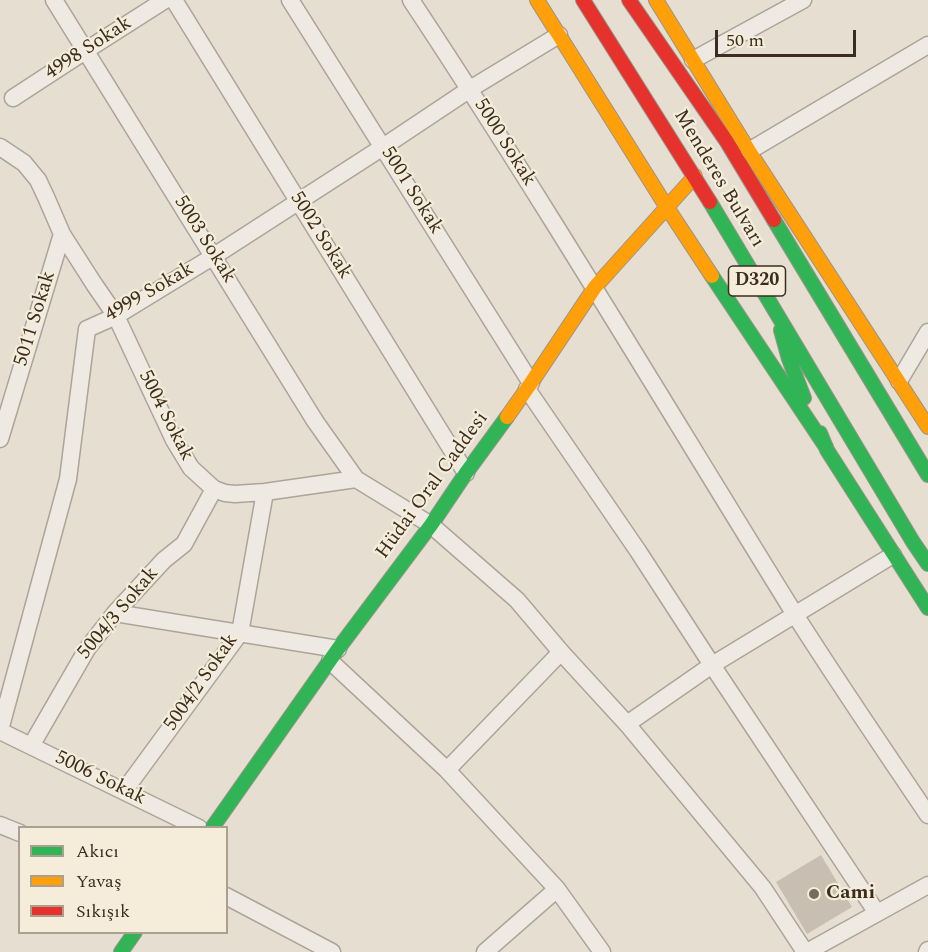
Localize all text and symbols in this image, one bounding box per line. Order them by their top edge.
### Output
street label: 4998 Sokak [41,12,137,86]
scale bar [718,18,859,56]
text: 50 m [726,27,764,54]
street label: 5000 Sokak [468,95,540,191]
street label: Menderes Bulvarı [667,106,769,252]
street label: 5001 Sokak [375,143,447,239]
street label: 5002 Sokak [284,188,356,284]
street label: 5003 Sokak [168,192,240,288]
street label: 4999 Sokak [101,258,199,328]
road number: D320 [728,266,786,296]
street label: 5011 Sokak [10,268,62,370]
street label: 5004 Sokak [132,367,198,465]
street label: Hüdai Oral Caddesi [372,408,494,564]
street label: 5004/3 Sokak [73,563,165,665]
street label: 5004/2 Sokak [160,630,244,736]
street label: 5006 Sokak [50,747,150,811]
legend [18,826,228,934]
text: Akıcı [76,838,119,865]
text: Yavaş [76,868,122,895]
place label: Cami [826,882,875,906]
marker: Cami [807,887,821,901]
text: Sıkışık [76,898,130,925]

